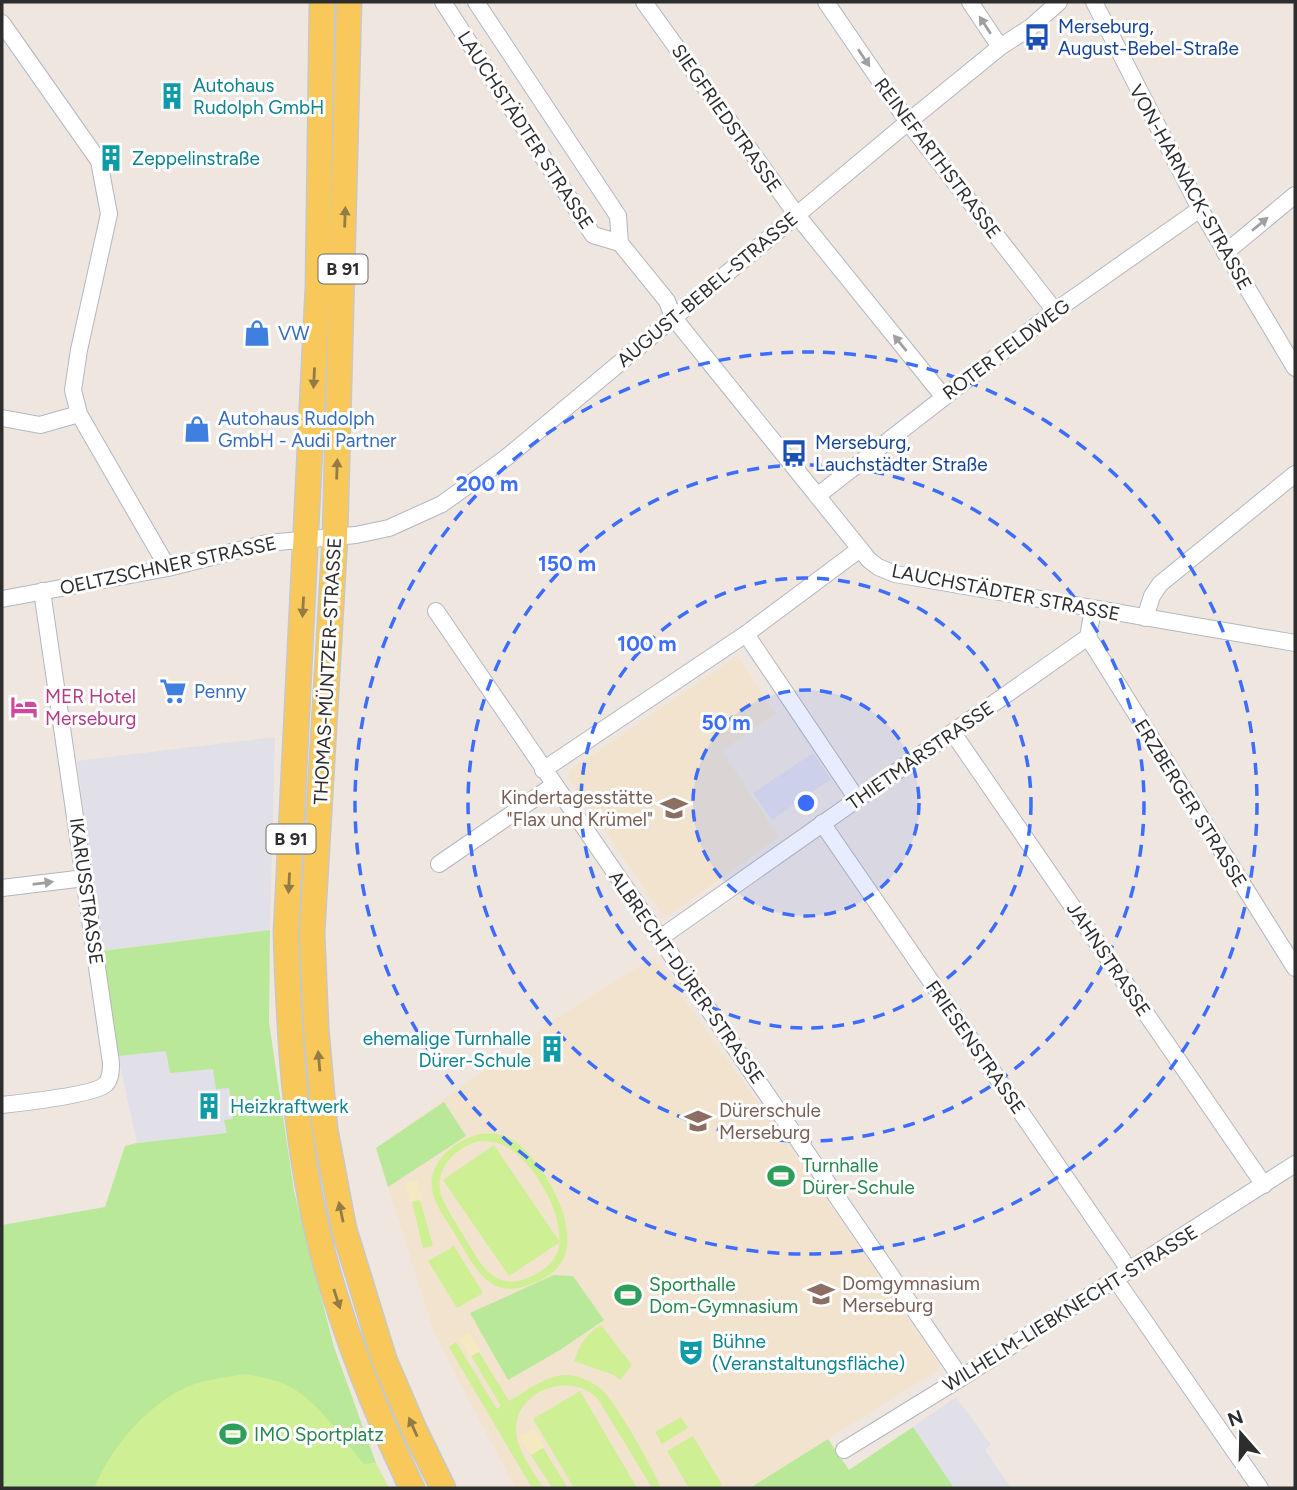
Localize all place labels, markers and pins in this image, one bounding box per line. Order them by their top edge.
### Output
place label: Merseburg, August-Bebel-Straße [1058,15,1239,60]
bus stop icon: Merseburg, August-Bebel-Straße [1022,22,1052,52]
place label: Autohaus Rudolph GmbH [193,74,324,119]
building icon: Autohaus Rudolph GmbH [157,81,187,111]
building icon: Zeppelinstraße [96,143,126,173]
place label: Zeppelinstraße [132,147,260,170]
shop icon: VW [242,318,272,348]
place label: VW [278,322,310,345]
place label: Autohaus Rudolph GmbH - Audi Partner [218,407,397,452]
shop icon: Autohaus Rudolph GmbH - Audi Partner [182,414,212,444]
place label: Merseburg, Lauchstädter Straße [815,431,988,476]
bus stop icon: Merseburg, Lauchstädter Straße [779,438,809,468]
supermarket icon: Penny [158,676,188,706]
place label: Penny [194,680,246,703]
place label: MER Hotel Merseburg [45,685,136,730]
hotel icon: MER Hotel Merseburg [9,692,39,722]
place label: Kindertagesstätte "Flax und Krümel" [501,786,653,831]
centre of rings [794,791,818,815]
school or university icon: Kindertagesstätte "Flax und Krümel" [659,793,689,823]
place label: ehemalige Turnhalle Dürer-Schule [363,1027,531,1072]
building icon: ehemalige Turnhalle Dürer-Schule [537,1034,567,1064]
building icon: Heizkraftwerk [194,1091,224,1121]
place label: Heizkraftwerk [230,1095,349,1118]
place label: Dürerschule Merseburg [719,1099,821,1144]
school or university icon: Dürerschule Merseburg [683,1106,713,1136]
place label: Turnhalle Dürer-Schule [802,1154,915,1199]
sports icon: Turnhalle Dürer-Schule [766,1161,796,1191]
place label: Domgymnasium Merseburg [842,1272,980,1317]
place label: Sporthalle Dom-Gymnasium [649,1273,798,1318]
school or university icon: Domgymnasium Merseburg [806,1279,836,1309]
sports icon: Sporthalle Dom-Gymnasium [613,1280,643,1310]
place label: Bühne (Veranstaltungsfläche) [712,1330,905,1375]
theatre icon: Bühne (Veranstaltungsfläche) [676,1337,706,1367]
sports icon: IMO Sportplatz [218,1419,248,1449]
place label: IMO Sportplatz [254,1423,384,1446]

